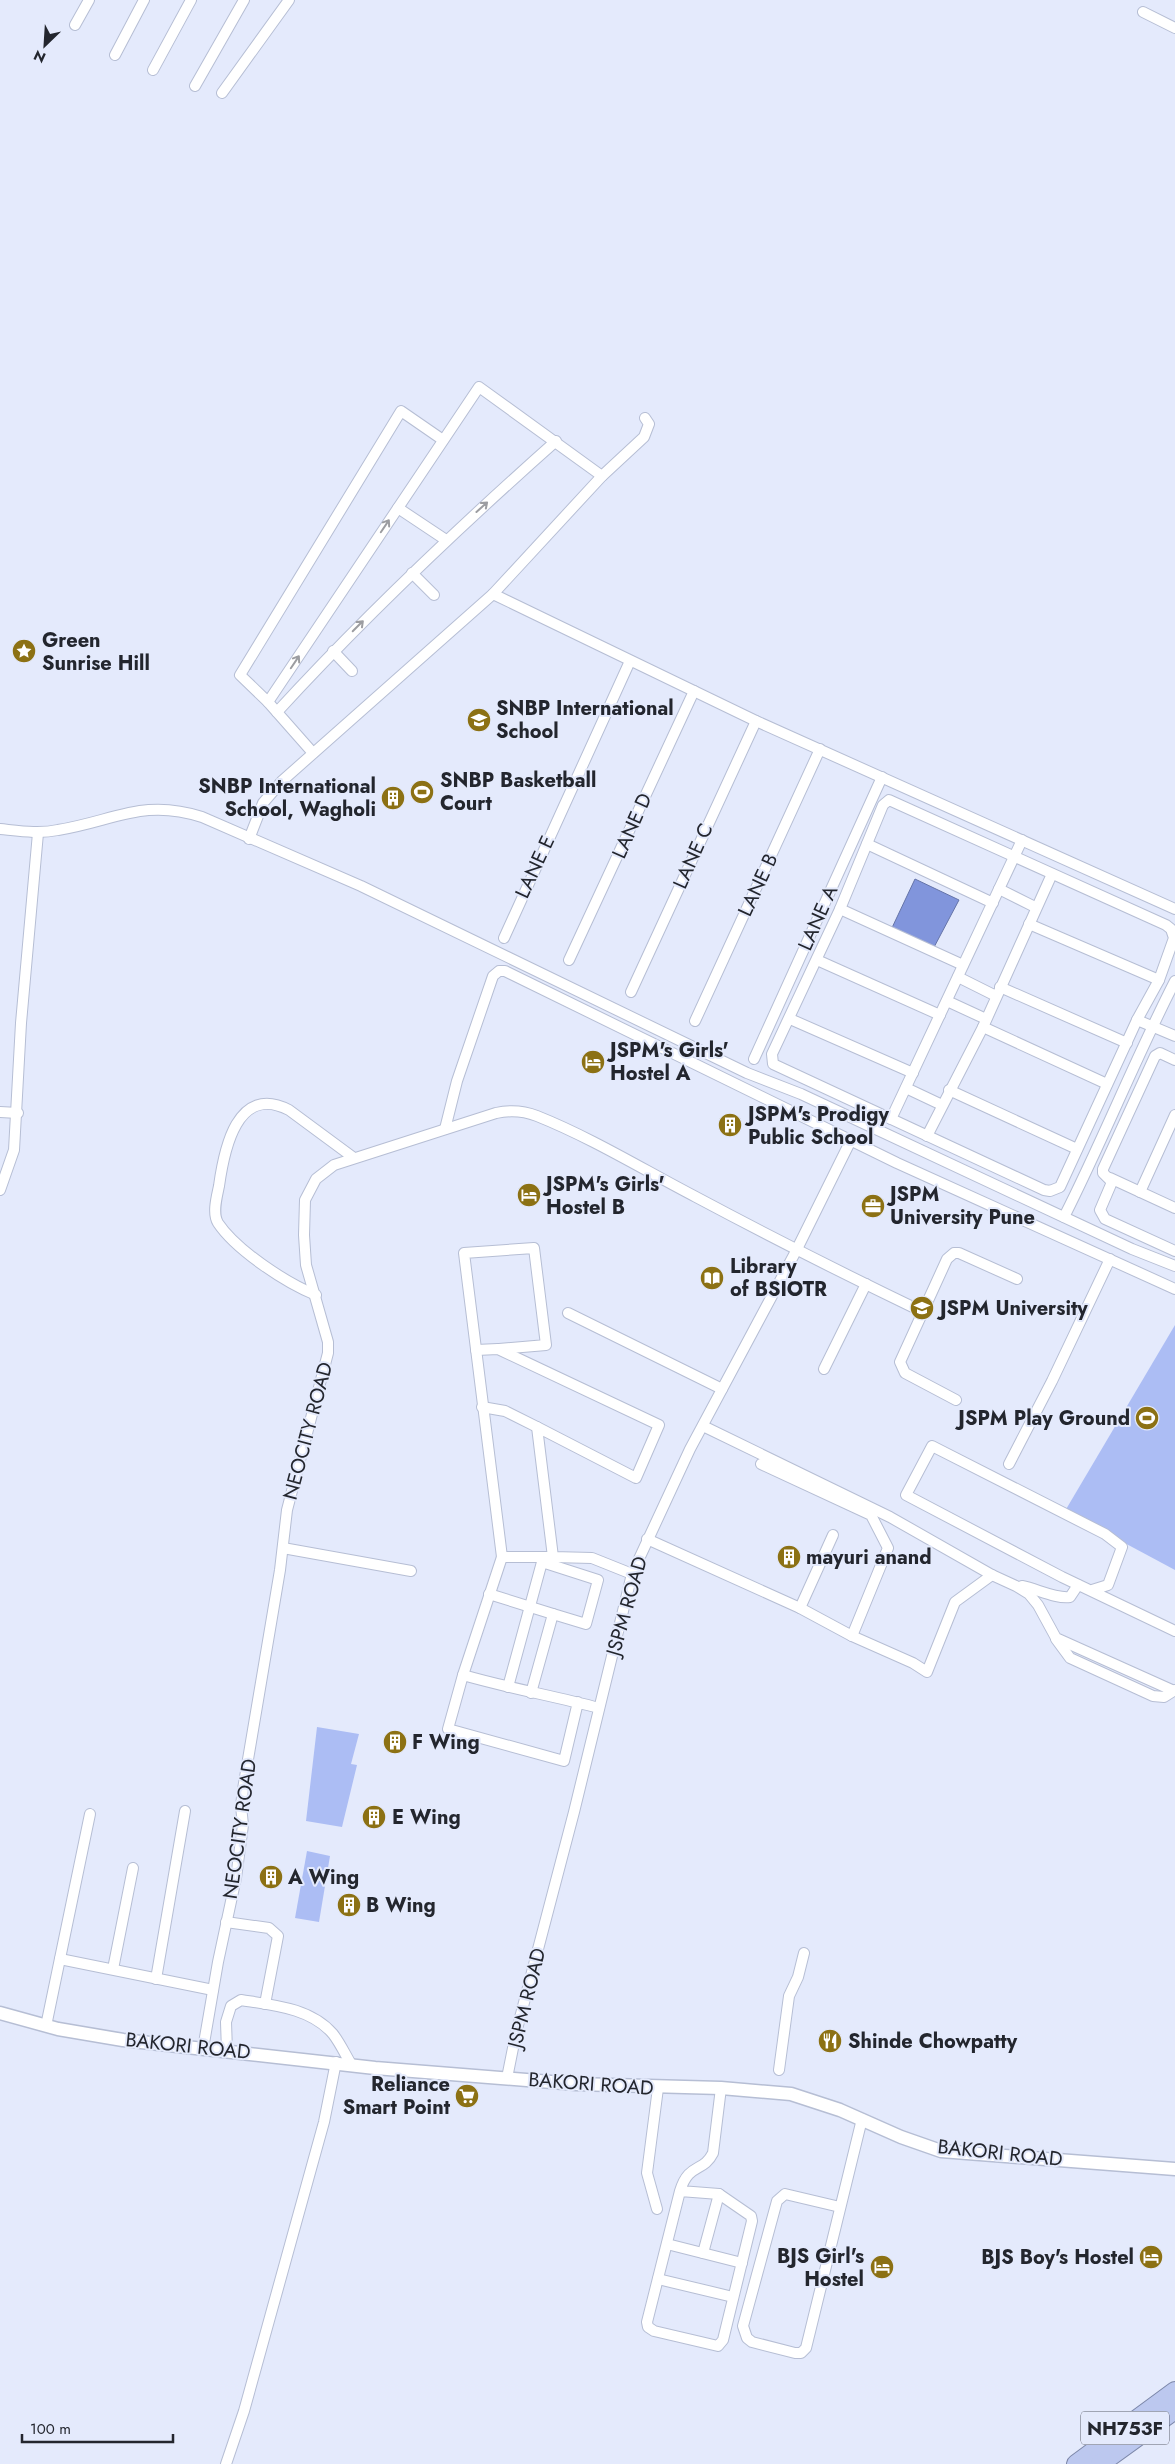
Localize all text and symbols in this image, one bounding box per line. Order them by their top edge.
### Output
north arrow [20,20,70,70]
text: N [30,45,49,68]
one-way arrow [475,501,488,513]
one-way arrow [380,520,390,534]
one-way arrow [352,620,364,632]
place label: Green Sunrise Hill [42,626,150,678]
place icon: Green Sunrise Hill [11,638,37,664]
one-way arrow [290,655,301,669]
place label: SNBP International School [496,694,674,746]
school or university icon: SNBP International School [466,707,492,733]
place label: SNBP Basketball Court [440,766,596,818]
place label: SNBP International School, Wagholi [198,772,376,824]
sports icon: SNBP Basketball Court [409,779,435,805]
building icon: SNBP International School, Wagholi [380,785,406,811]
street label: LANE D [605,789,659,863]
street label: LANE C [666,819,720,893]
street label: LANE E [508,831,562,903]
street label: LANE B [731,849,785,921]
street label: LANE A [791,880,846,955]
place label: JSPM's Girls' Hostel A [606,1036,729,1088]
hotel icon: JSPM's Girls' Hostel A [580,1049,606,1075]
place label: JSPM's Prodigy Public School [744,1100,889,1152]
building icon: JSPM's Prodigy Public School [717,1112,743,1138]
place label: JSPM's Girls' Hostel B [542,1170,665,1222]
place label: JSPM University Pune [886,1180,1035,1232]
hotel icon: JSPM's Girls' Hostel B [516,1182,542,1208]
office icon: JSPM University Pune [860,1193,886,1219]
place label: Library of BSIOTR [730,1252,827,1304]
library icon: Library of BSIOTR [699,1265,725,1291]
place label: JSPM University [936,1294,1088,1323]
school or university icon: JSPM University [909,1295,935,1321]
street label: NEOCITY ROAD [276,1359,340,1503]
place label: JSPM Play Ground [954,1404,1130,1433]
sports icon: JSPM Play Ground [1134,1405,1160,1431]
place label: mayuri anand [806,1543,932,1572]
building icon: mayuri anand [776,1544,802,1570]
street label: JSPM ROAD [598,1553,655,1662]
place label: F Wing [412,1728,480,1757]
building icon: F Wing [382,1729,408,1755]
street label: NEOCITY ROAD [216,1757,264,1901]
place label: E Wing [392,1803,461,1832]
building icon: E Wing [361,1804,387,1830]
place label: A Wing [287,1863,359,1892]
building icon: A Wing [258,1864,284,1890]
place label: B Wing [366,1891,436,1920]
building icon: B Wing [336,1892,362,1918]
street label: JSPM ROAD [500,1945,553,2054]
street label: BAKORI ROAD [124,2025,252,2067]
place label: Shinde Chowpatty [848,2027,1018,2056]
restaurant icon: Shinde Chowpatty [817,2028,843,2054]
street label: BAKORI ROAD [527,2065,655,2103]
place label: Reliance Smart Point [343,2070,451,2122]
supermarket icon: Reliance Smart Point [454,2083,480,2109]
street label: BAKORI ROAD [936,2132,1064,2174]
place label: BJS Girl's Hostel [777,2242,864,2294]
place label: BJS Boy's Hostel [981,2243,1134,2272]
hotel icon: BJS Boy's Hostel [1138,2244,1164,2270]
hotel icon: BJS Girl's Hostel [869,2254,895,2280]
scale bar [22,2412,174,2444]
road number: NH753F [1081,2412,1169,2444]
text: 100 m [30,2418,71,2440]

